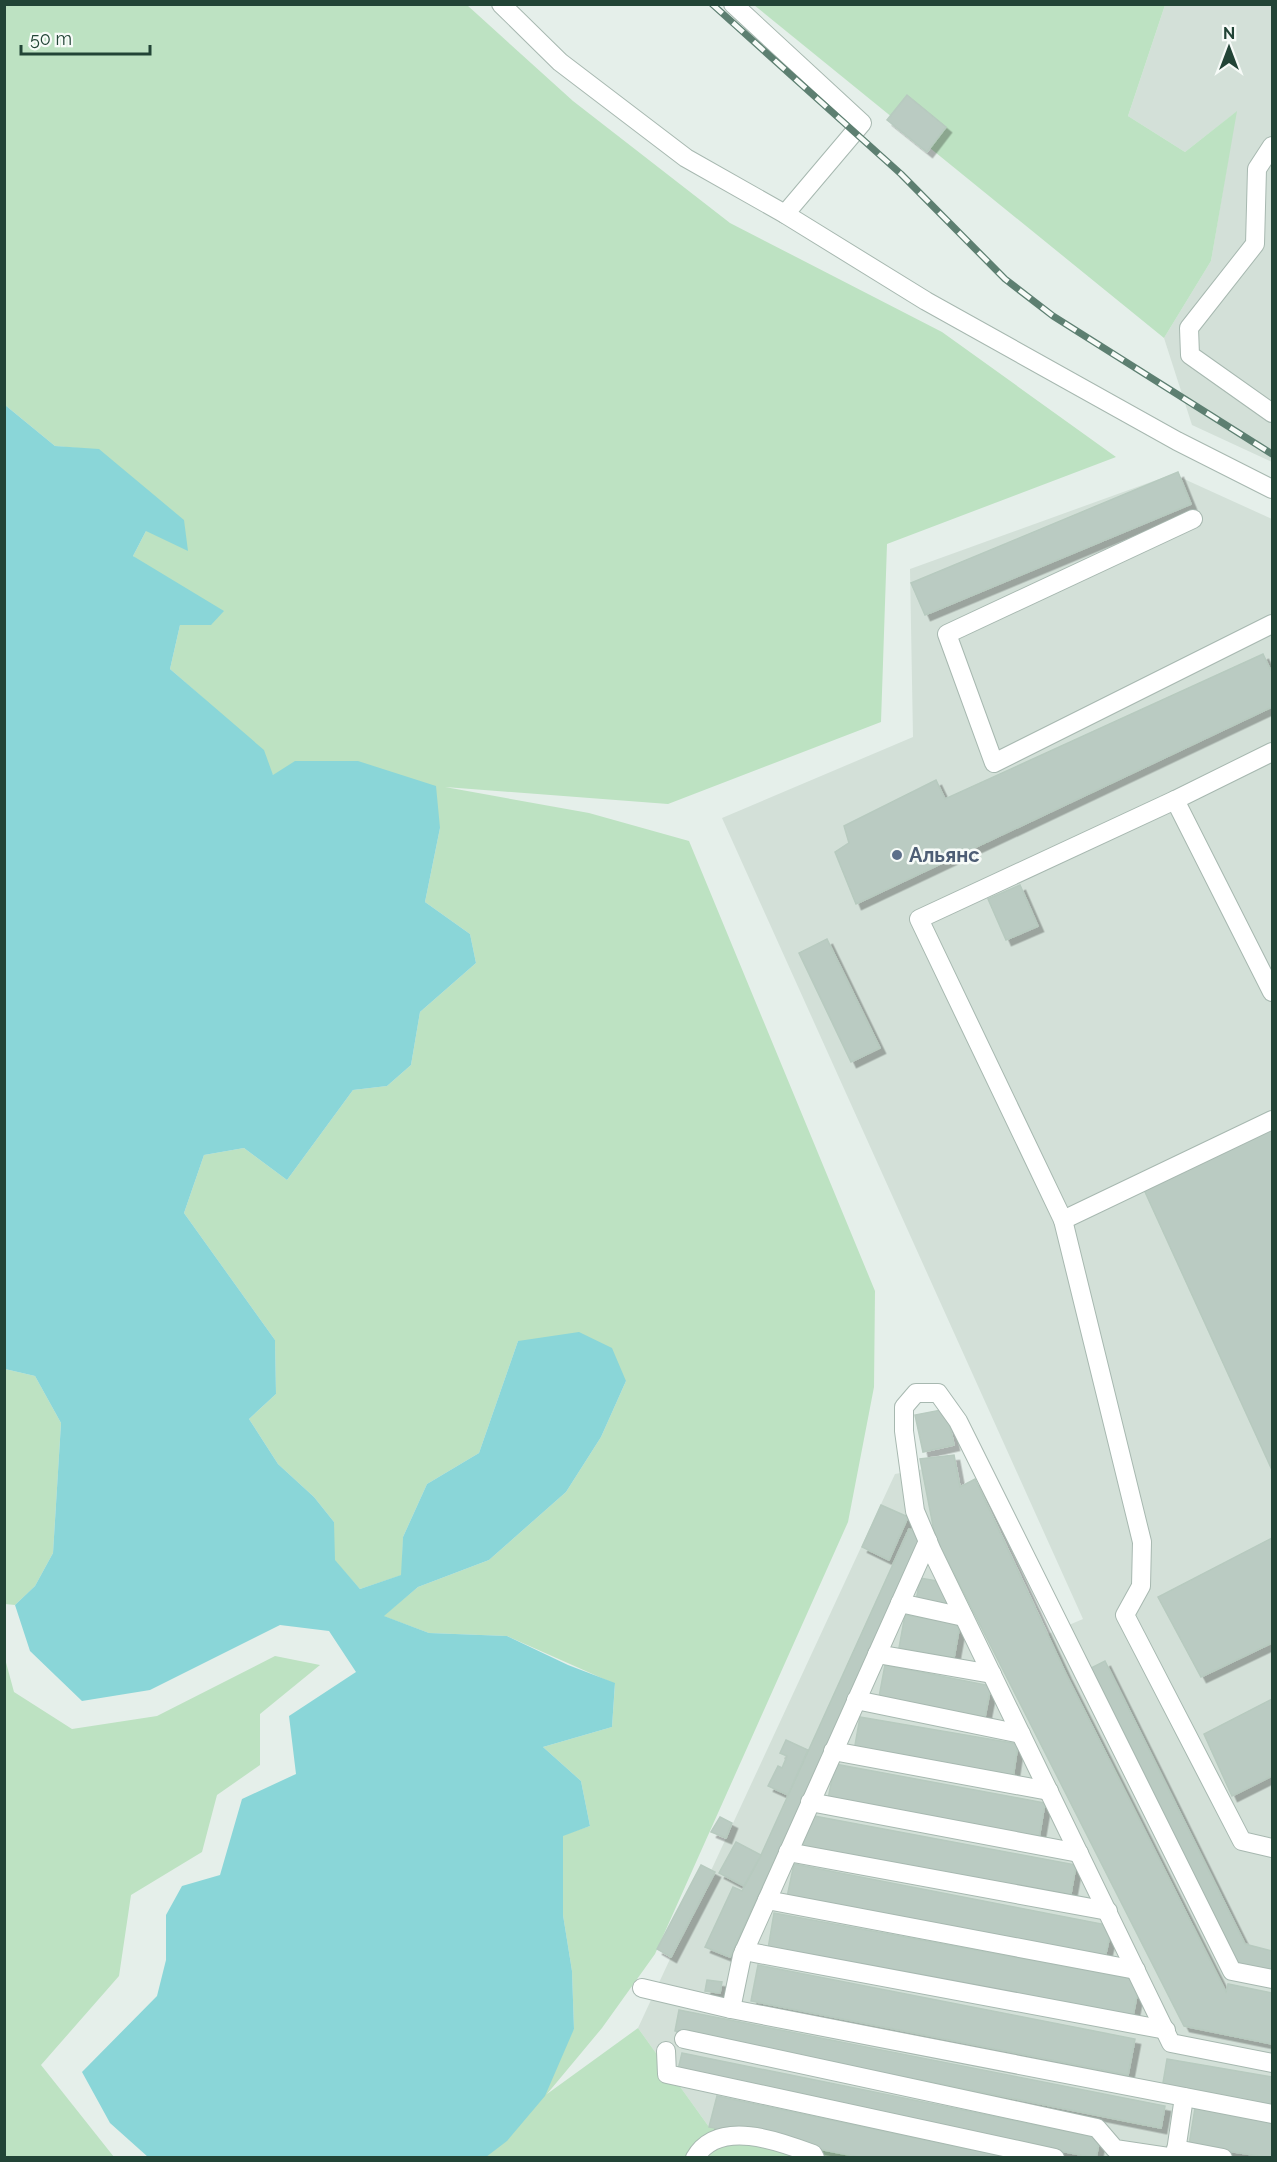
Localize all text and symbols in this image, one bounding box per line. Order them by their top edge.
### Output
scale bar [21,18,150,56]
north arrow [1199,18,1259,78]
text: N [1223,24,1235,43]
text: 50 m [30,28,72,49]
place label: Альянс [909,843,980,867]
marker: Альянс [890,848,904,862]

